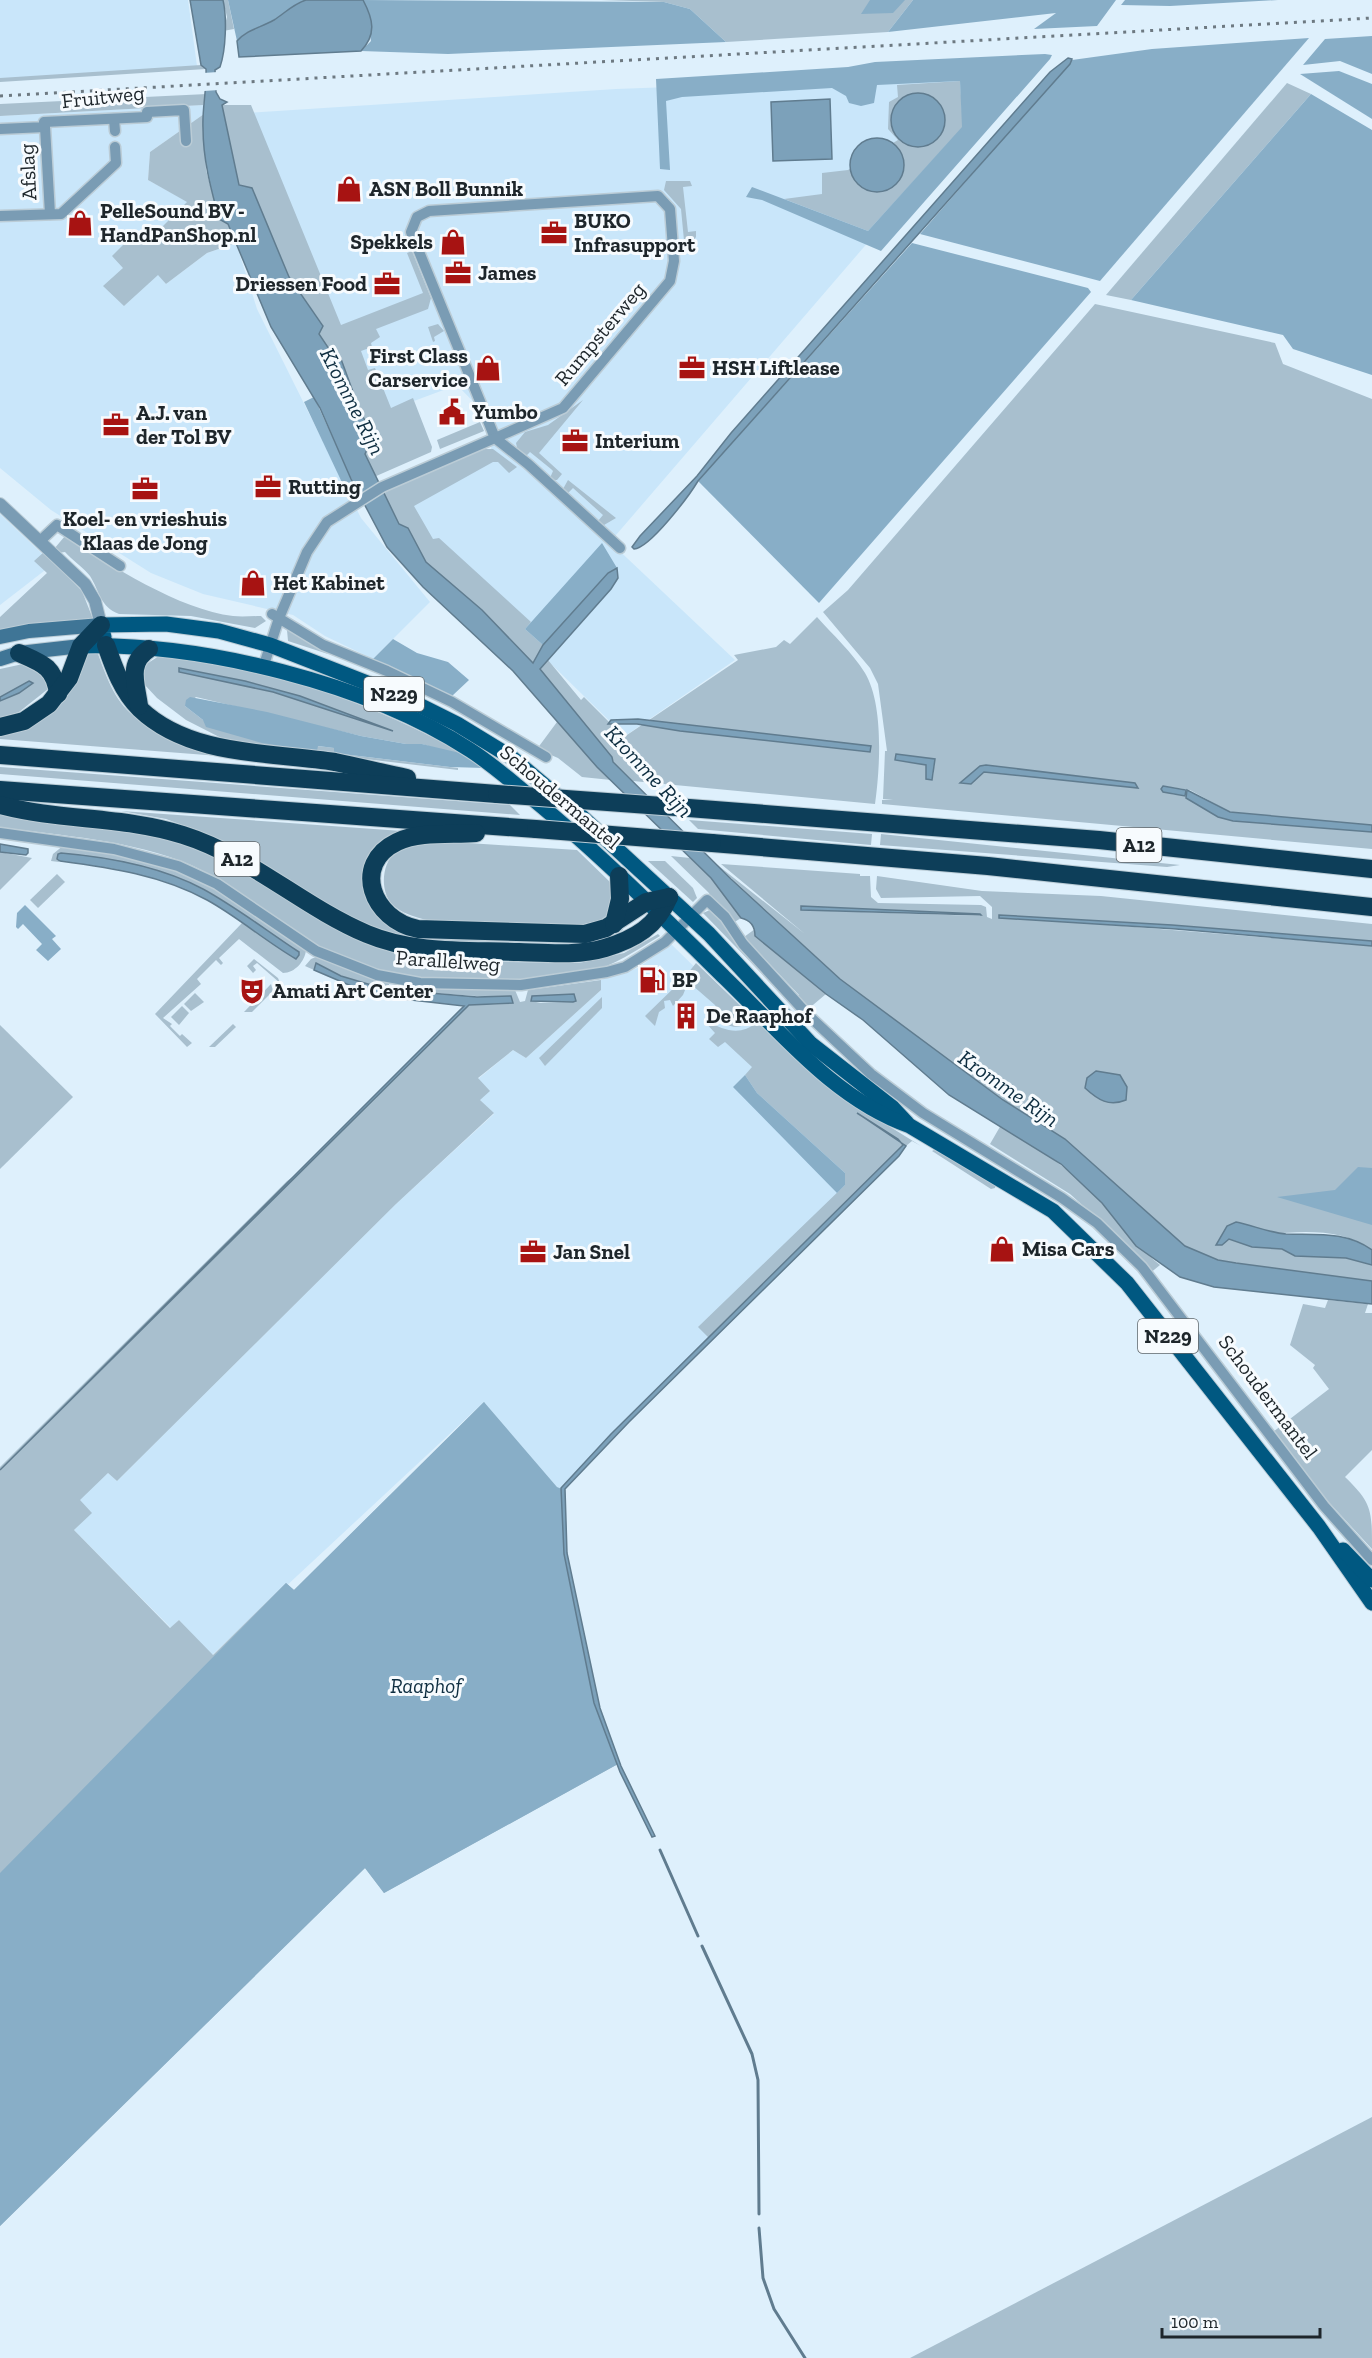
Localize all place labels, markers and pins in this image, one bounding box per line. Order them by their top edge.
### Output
shop icon: ASN Boll Bunnik [334,174,364,204]
place label: ASN Boll Bunnik [369,176,523,201]
place label: PelleSound BV - HandPanShop.nl [100,198,256,247]
shop icon: PelleSound BV - HandPanShop.nl [65,208,95,238]
place label: BUKO Infrasupport [574,208,696,257]
office icon: BUKO Infrasupport [539,218,569,248]
shop icon: Spekkels [438,227,468,257]
place label: Spekkels [350,229,433,254]
office icon: James [443,258,473,288]
place label: James [478,260,537,285]
office icon: Driessen Food [372,269,402,299]
place label: Driessen Food [235,271,367,296]
place label: First Class Carservice [368,343,468,392]
shop icon: First Class Carservice [473,353,503,383]
office icon: HSH Liftlease [677,353,707,383]
place label: HSH Liftlease [712,355,840,380]
public building icon: Yumbo [437,397,467,427]
place label: Yumbo [472,399,538,424]
place label: A.J. van der Tol BV [136,400,232,449]
office icon: A.J. van der Tol BV [101,410,131,440]
office icon: Interium [560,426,590,456]
place label: Interium [595,428,680,453]
office icon: Rutting [253,472,283,502]
office icon: Koel- en vrieshuis Klaas de Jong [130,474,160,504]
place label: Rutting [288,474,361,499]
place label: Koel- en vrieshuis Klaas de Jong [63,506,227,555]
shop icon: Het Kabinet [238,568,268,598]
place label: Het Kabinet [273,570,385,595]
fuel station icon: BP [637,965,667,995]
place label: BP [672,967,698,992]
theatre icon: Amati Art Center [237,976,267,1006]
place label: Amati Art Center [272,978,433,1003]
building icon: De Raaphof [671,1001,701,1031]
place label: De Raaphof [706,1003,814,1028]
shop icon: Misa Cars [987,1234,1017,1264]
place label: Misa Cars [1022,1236,1115,1261]
office icon: Jan Snel [518,1237,548,1267]
place label: Jan Snel [553,1239,630,1264]

